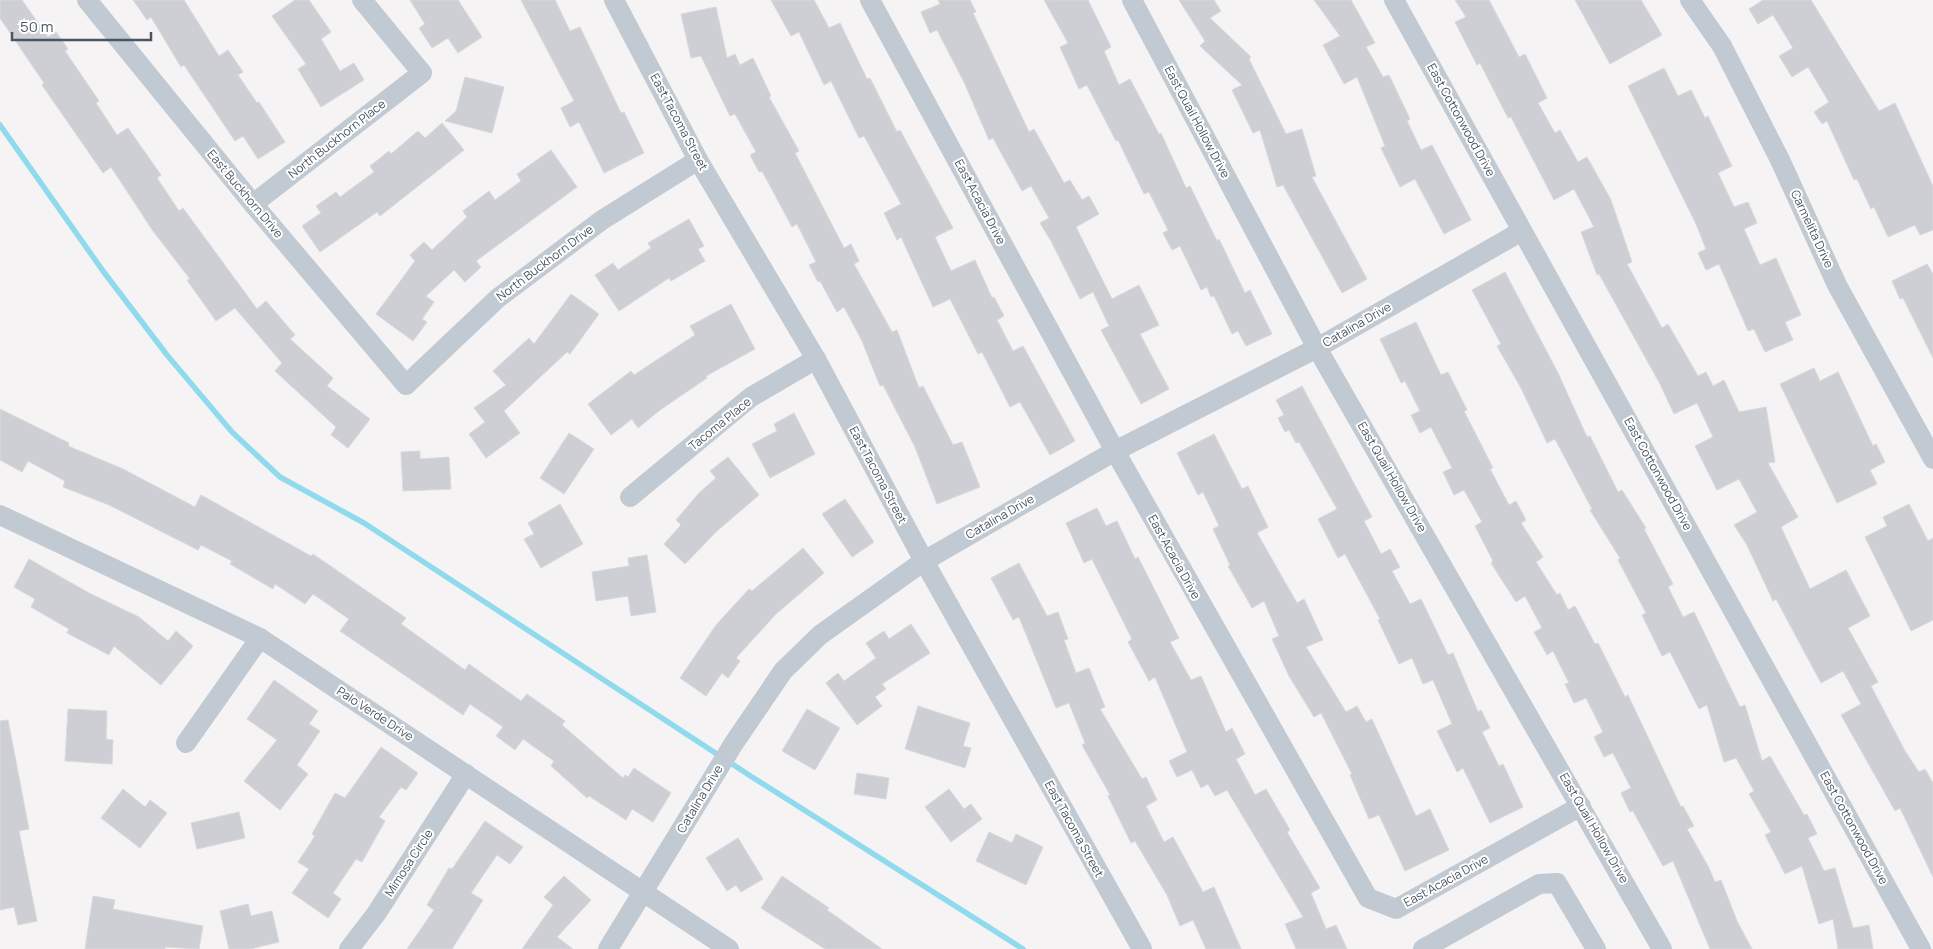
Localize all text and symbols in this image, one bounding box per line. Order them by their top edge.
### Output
scale bar [12,10,151,42]
text: 50 m [20,16,54,37]
street label: East Cottonwood Drive [1423,60,1500,179]
street label: East Quail Hollow Drive [1161,63,1234,181]
street label: East Tacoma Street [647,70,712,174]
street label: North Buckhorn Place [284,95,389,182]
street label: East Buckhorn Drive [203,146,287,241]
street label: East Acacia Drive [951,156,1010,247]
street label: Carmelita Drive [1787,187,1838,271]
street label: North Buckhorn Drive [493,221,597,305]
street label: Catalina Drive [1319,298,1394,351]
street label: Tacoma Place [685,393,755,454]
street label: East Cottonwood Drive [1620,414,1697,533]
street label: East Quail Hollow Drive [1354,418,1431,535]
street label: East Tacoma Street [846,423,911,527]
street label: Catalina Drive [962,490,1037,543]
street label: East Acacia Drive [1144,511,1205,602]
street label: Palo Verde Drive [334,682,417,745]
street label: Catalina Drive [673,762,727,836]
street label: East Cottonwood Drive [1816,768,1893,887]
street label: East Quail Hollow Drive [1556,769,1633,886]
street label: East Tacoma Street [1041,777,1108,880]
street label: Mimosa Circle [380,826,437,900]
street label: East Acacia Drive [1400,850,1491,911]

